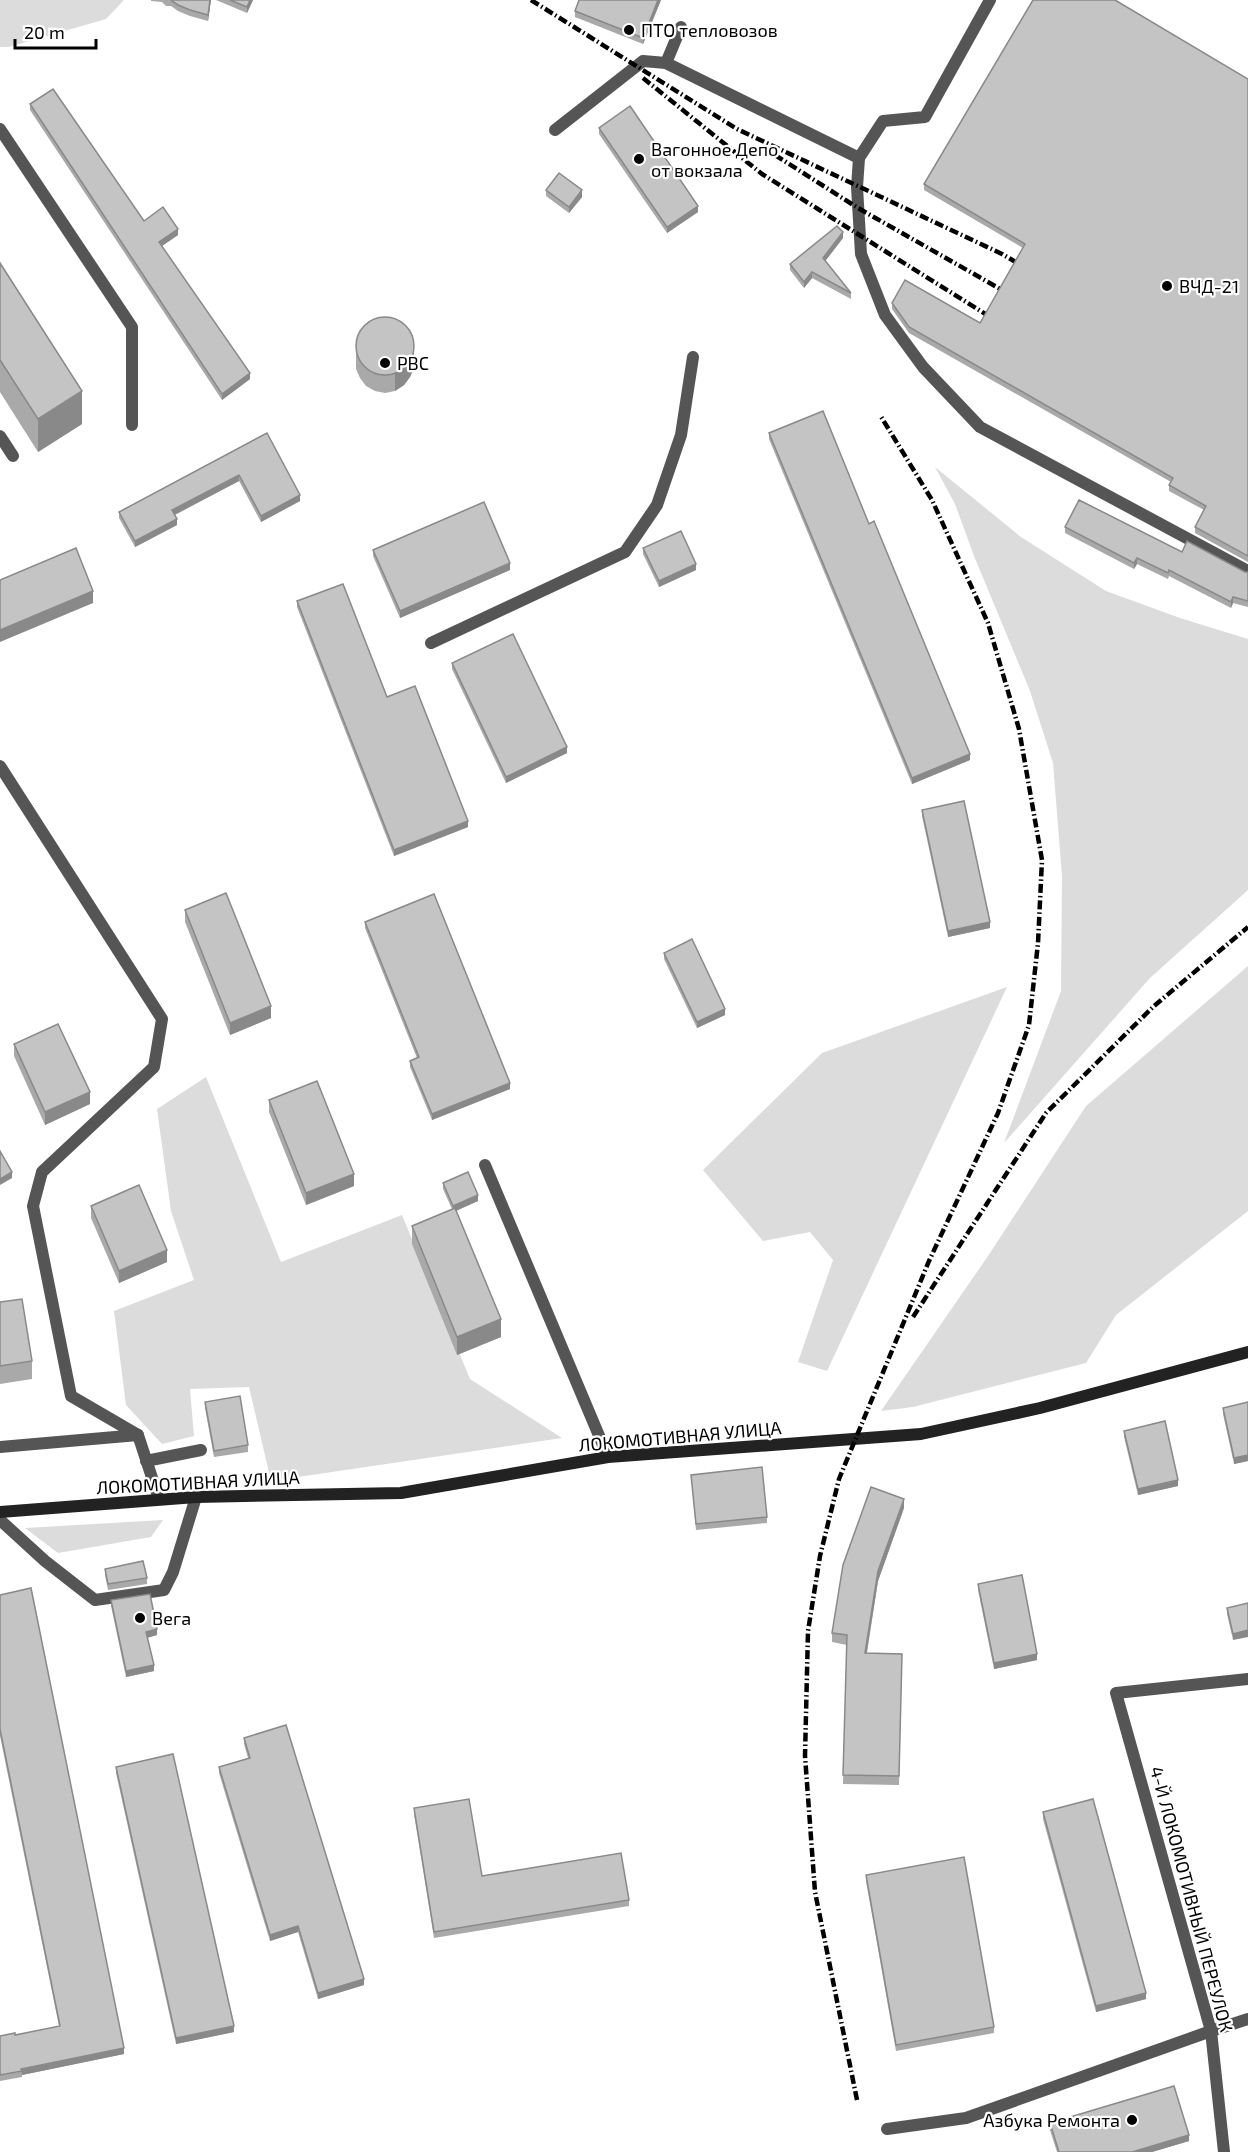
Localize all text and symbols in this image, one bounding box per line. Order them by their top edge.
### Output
scale bar [15,12,96,50]
place label: ПТО тепловозов [641,19,778,41]
text: 20 m [24,21,65,43]
marker: ПТО тепловозов [622,23,636,37]
place label: Вагонное Депо от вокзала [651,138,778,181]
marker: Вагонное Депо от вокзала [632,152,646,166]
place label: ВЧД-21 [1179,275,1239,297]
marker: ВЧД-21 [1160,279,1174,293]
place label: РВС [397,352,429,374]
marker: РВС [378,356,392,370]
street label: ЛОКОМОТИВНАЯ УЛИЦА [578,1416,783,1456]
street label: ЛОКОМОТИВНАЯ УЛИЦА [96,1466,301,1498]
place label: Вега [152,1607,191,1629]
marker: Вега [133,1611,147,1625]
street label: 4-Й ЛОКОМОТИВНЫЙ ПЕРЕУЛОК [1146,1764,1238,2034]
place label: Азбука Ремонта [983,2109,1120,2131]
marker: Азбука Ремонта [1125,2113,1139,2127]

